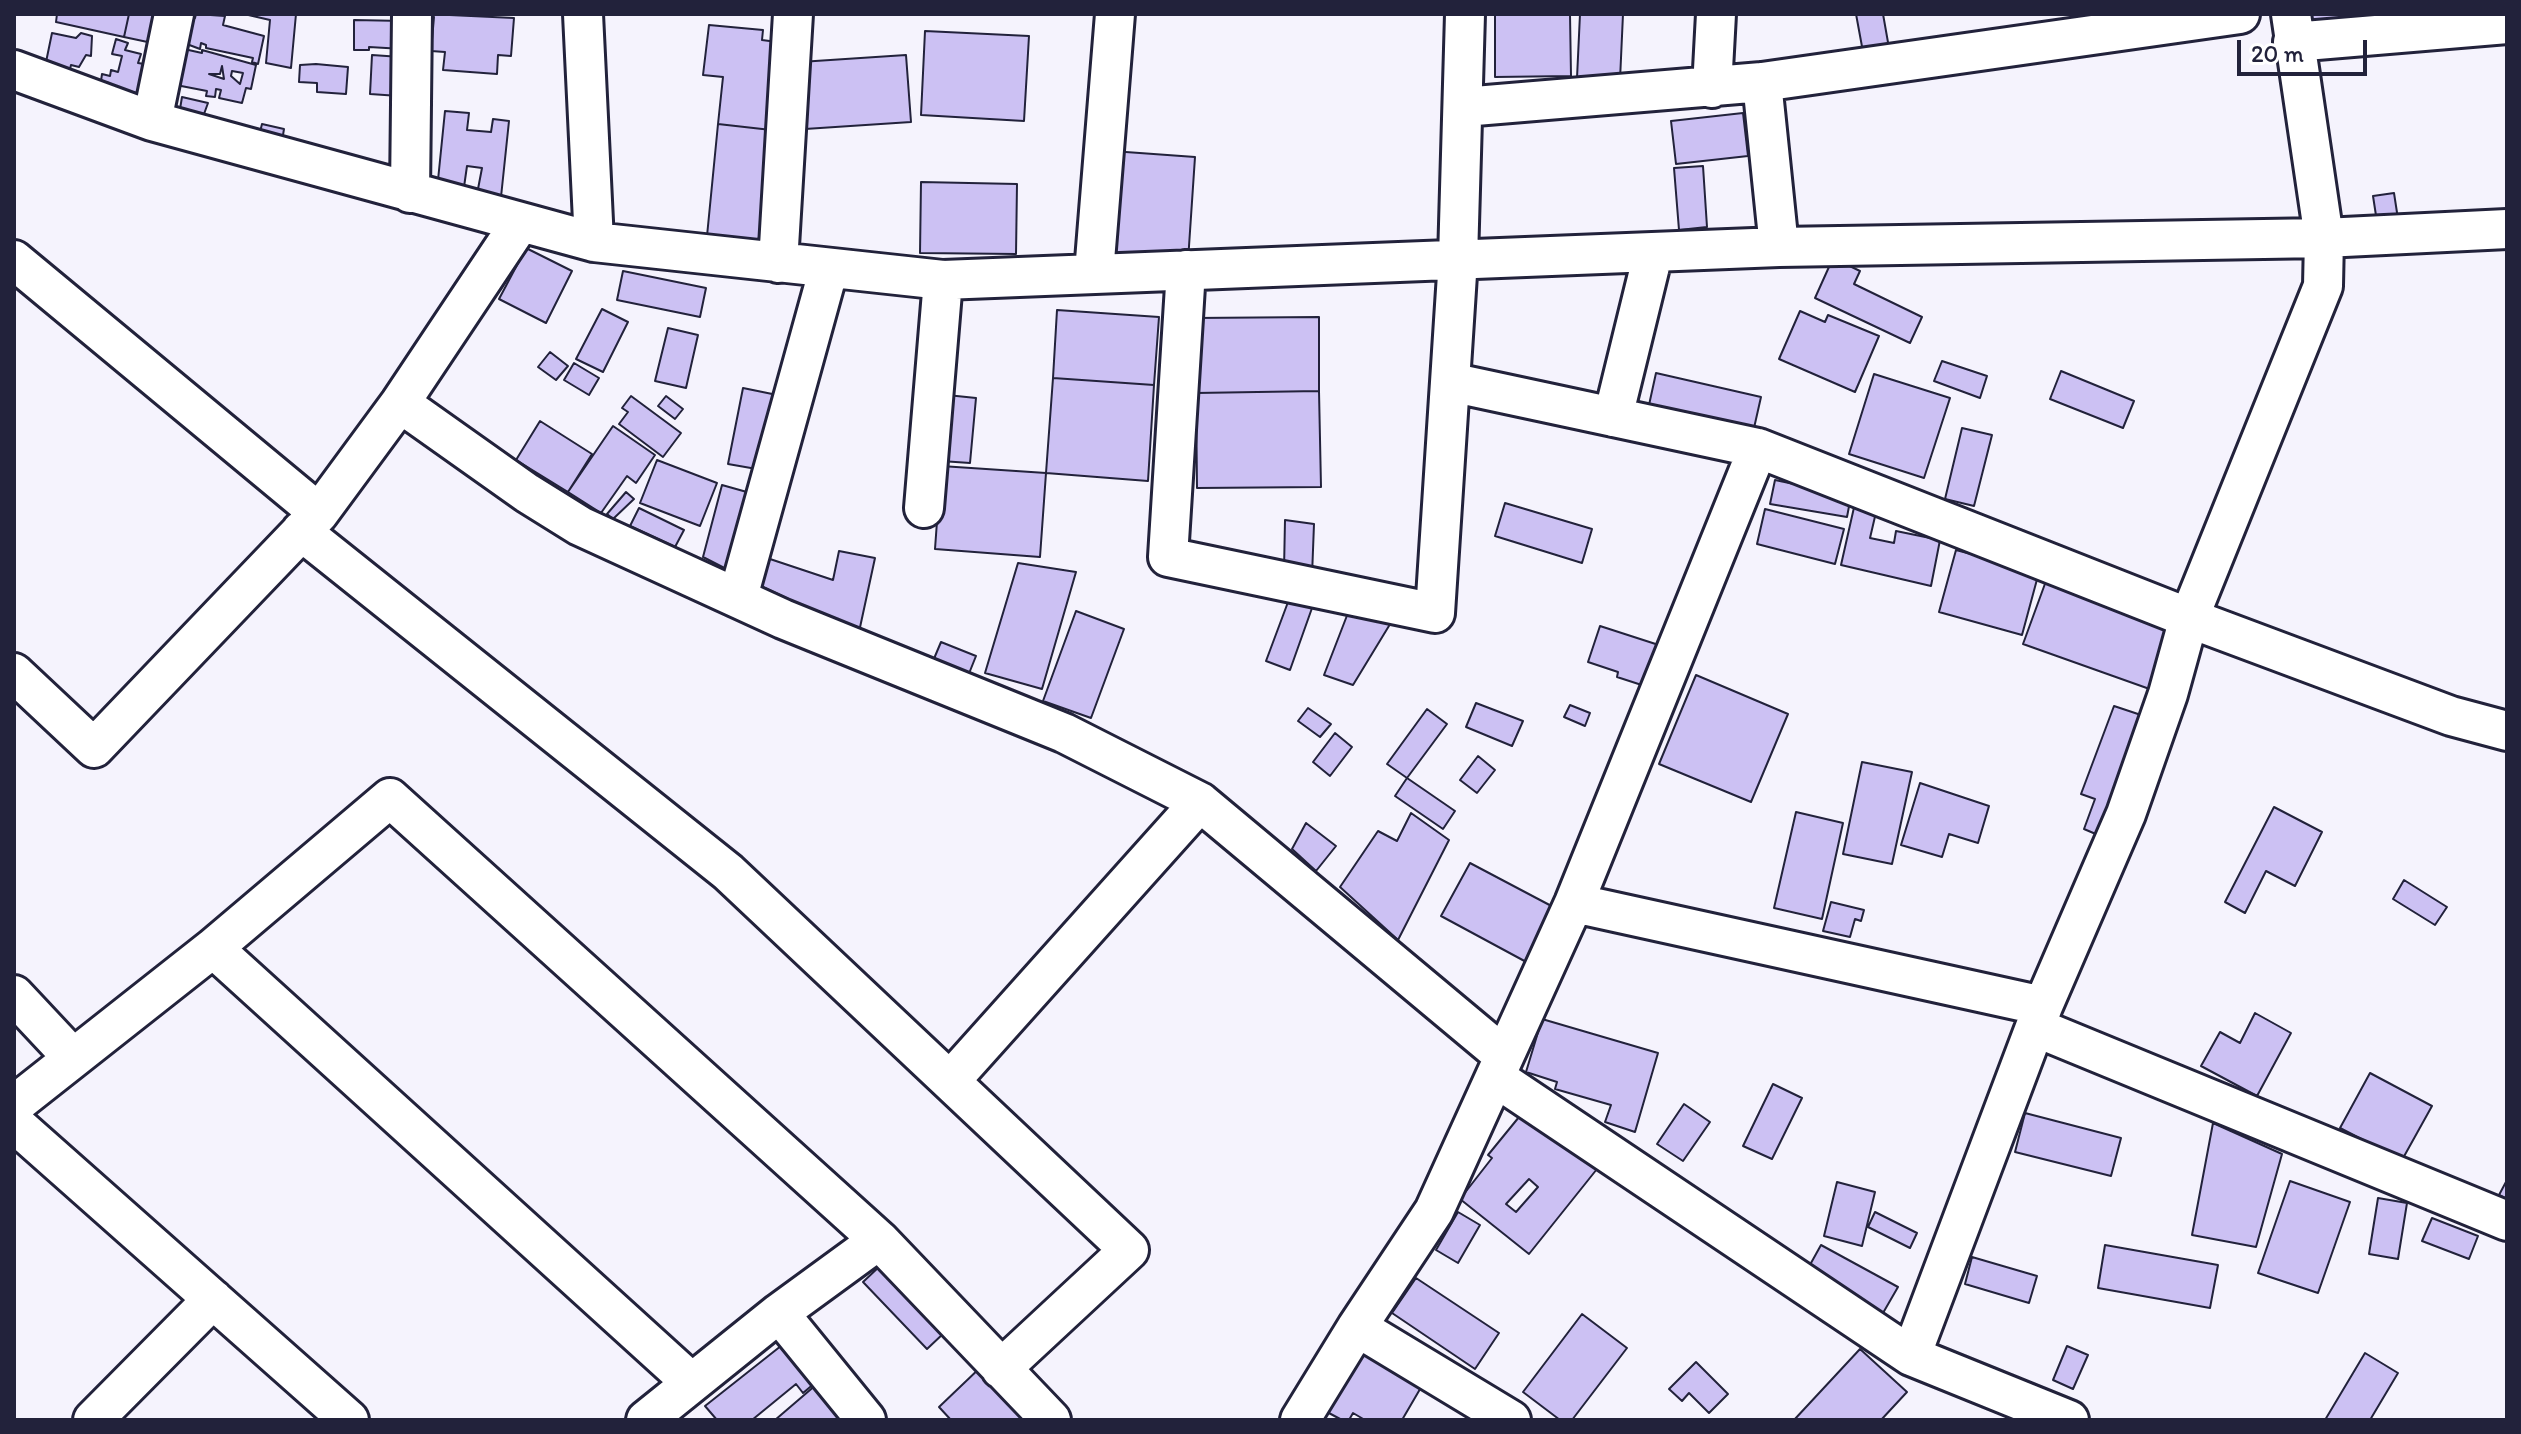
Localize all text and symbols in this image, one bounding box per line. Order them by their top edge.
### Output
scale bar [2241,24,2371,74]
text: 20 m [2251,39,2304,68]

